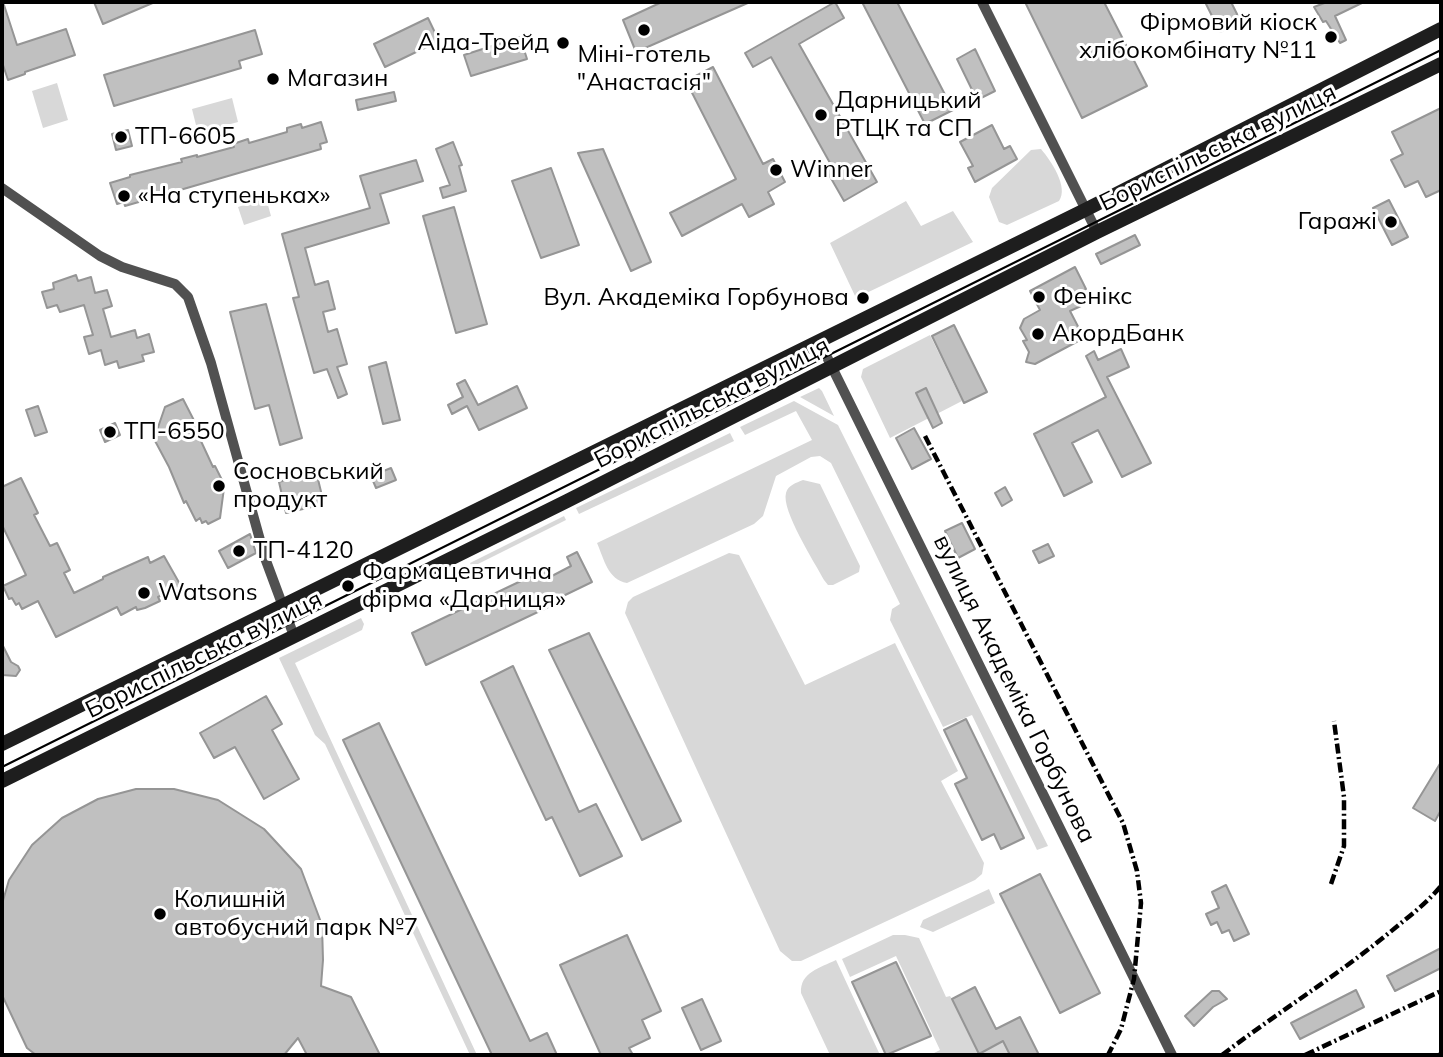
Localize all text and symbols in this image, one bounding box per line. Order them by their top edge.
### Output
place label: Фірмовий кіоск хлібокомбінату №11 [1079,9,1317,65]
marker: Міні-готель "Анастасія" [636,22,652,38]
place label: Аіда-Трейд [418,29,549,57]
marker: Фірмовий кіоск хлібокомбінату №11 [1323,29,1339,45]
marker: Аіда-Трейд [555,35,571,51]
place label: Міні-готель "Анастасія" [577,41,711,97]
place label: Магазин [287,65,388,93]
marker: Магазин [265,71,281,87]
street label: Бориспільська вулиця [1095,78,1341,218]
place label: Дарницький РТЦК та СП [835,87,981,143]
marker: Дарницький РТЦК та СП [813,107,829,123]
place label: ТП-6605 [135,123,236,151]
marker: ТП-6605 [113,129,129,145]
place label: Winner [790,156,872,184]
marker: Winner [768,162,784,178]
place label: «На ступеньках» [138,182,330,210]
marker: «На ступеньках» [116,188,132,204]
place label: Гаражі [1298,208,1377,236]
marker: Гаражі [1383,214,1399,230]
place label: Фенікс [1053,283,1132,311]
place label: Вул. Академіка Горбунова [543,284,849,312]
marker: Фенікс [1031,289,1047,305]
marker: Вул. Академіка Горбунова [855,290,871,306]
place label: АкордБанк [1052,320,1184,348]
marker: АкордБанк [1030,326,1046,342]
street label: Бориспільська вулиця [590,331,834,475]
place label: ТП-6550 [124,418,225,446]
marker: ТП-6550 [102,424,118,440]
place label: Сосновський продукт [233,458,384,514]
marker: Сосновський продукт [211,478,227,494]
street label: вулиця Академіка Горбунова [927,530,1101,848]
place label: ТП-4120 [253,537,354,565]
marker: ТП-4120 [231,543,247,559]
place label: Фармацевтична фірма «Дарниця» [362,558,566,614]
marker: Фармацевтична фірма «Дарниця» [340,578,356,594]
place label: Watsons [158,579,258,607]
street label: Бориспільська вулиця [81,585,327,725]
marker: Watsons [136,585,152,601]
place label: Колишній автобусний парк №7 [174,886,418,942]
marker: Колишній автобусний парк №7 [152,906,168,922]

